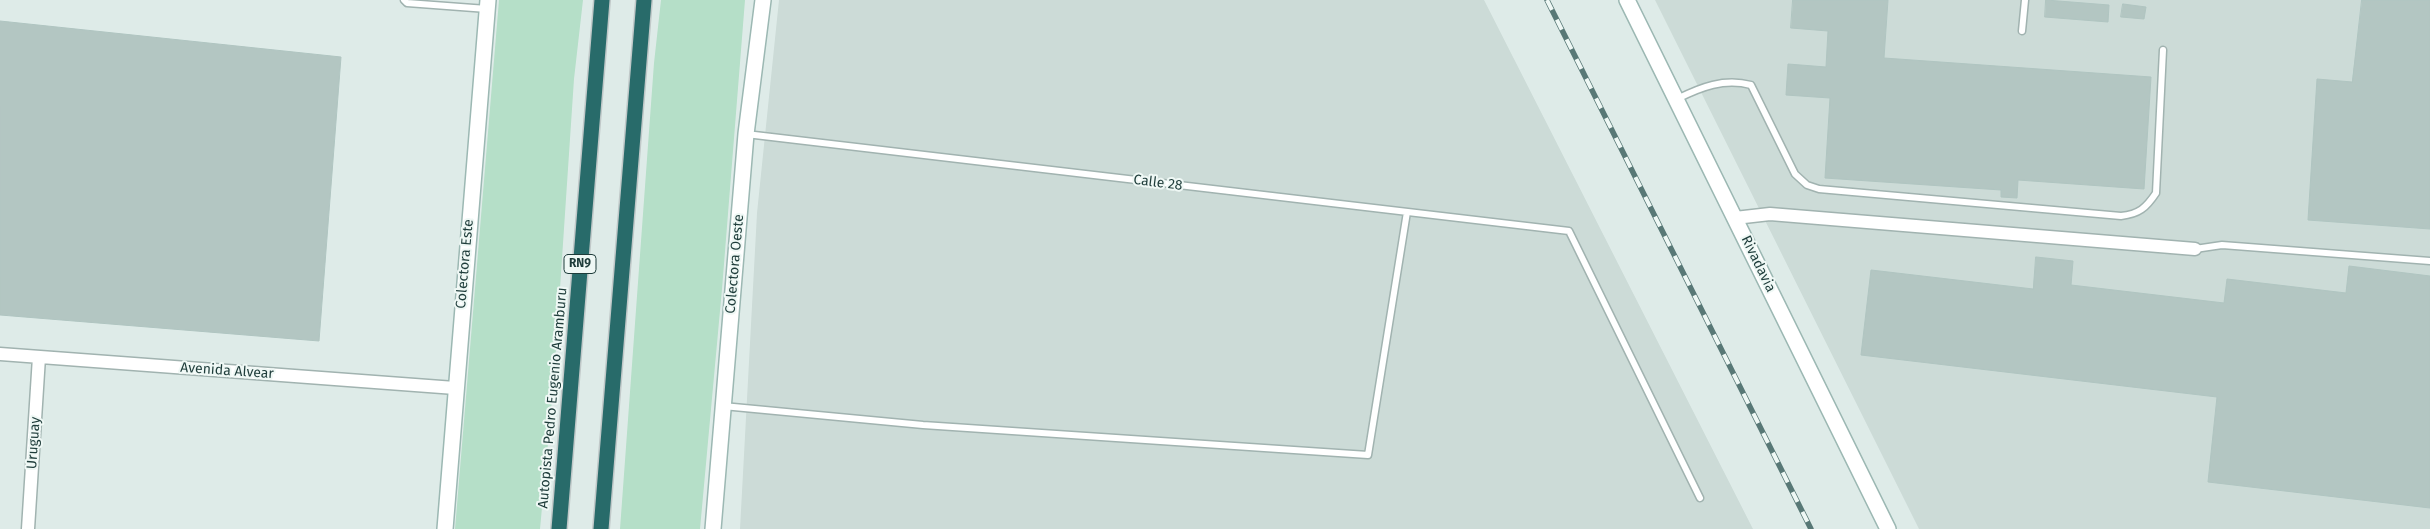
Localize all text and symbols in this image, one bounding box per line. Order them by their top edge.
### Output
street label: Calle 28 [1133,172,1183,194]
street label: Colectora Oeste [722,214,748,314]
street label: Colectora Este [453,219,477,309]
street label: Rivadavia [1737,233,1779,295]
road number: RN9 [564,254,596,274]
street label: Autopista Pedro Eugenio Aramburu [535,287,571,509]
street label: Avenida Alvear [180,359,274,383]
street label: Uruguay [24,416,44,470]

